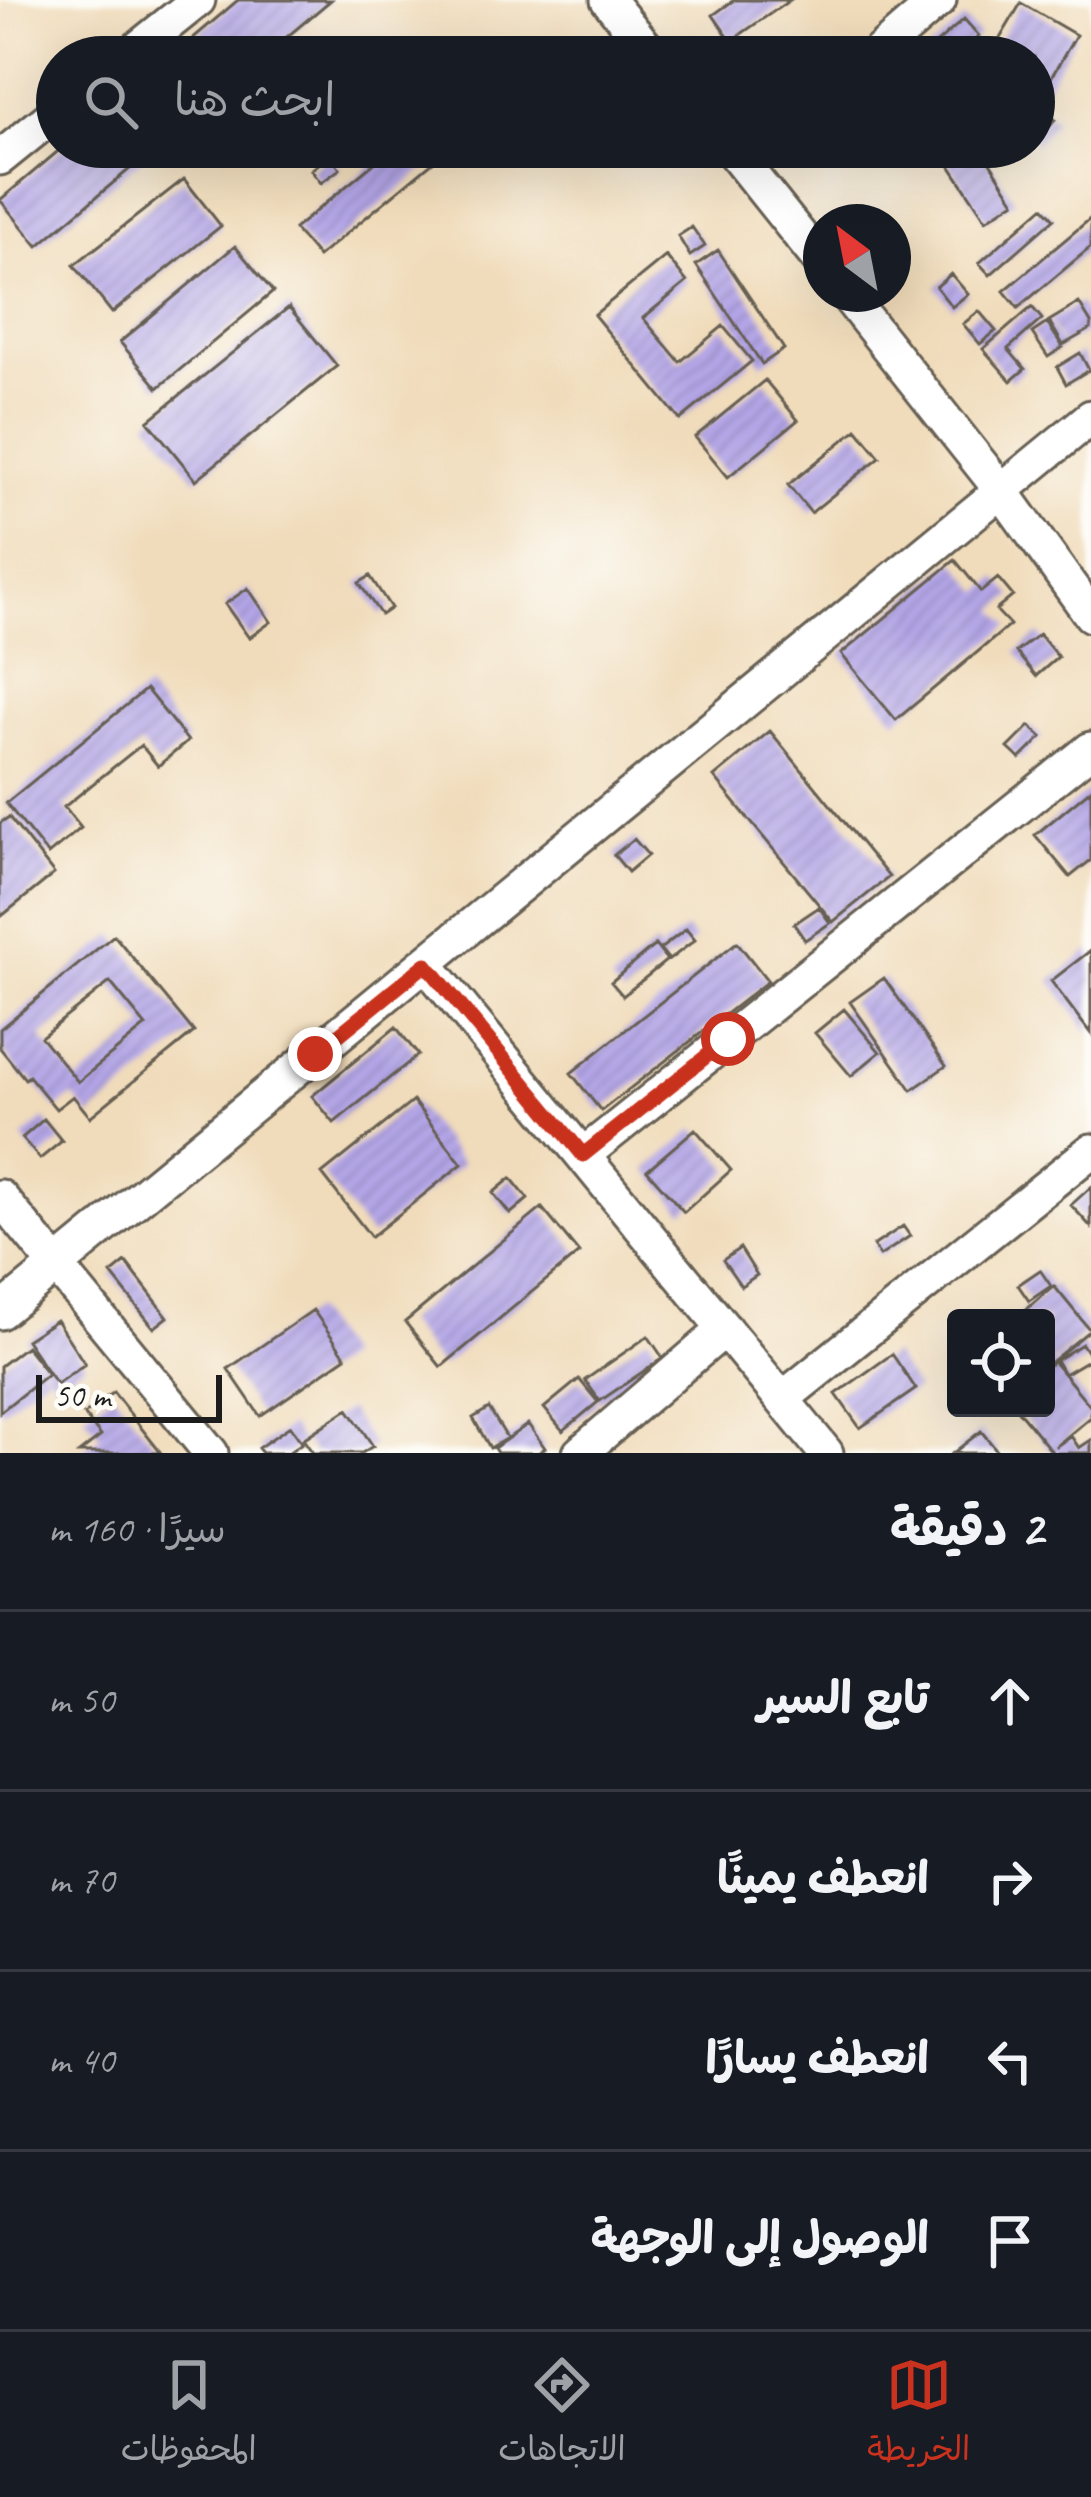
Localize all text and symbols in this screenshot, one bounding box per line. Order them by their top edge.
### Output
search box [36,36,1055,168]
icon: search [78,69,144,135]
text: ابحث هنا [174,72,335,129]
north arrow [803,204,911,312]
route start [701,1012,755,1066]
route end [288,1027,342,1081]
map controls [947,1309,1055,1417]
button: locate [947,1309,1055,1417]
scale bar [36,1369,222,1422]
text: 50 m [54,1375,110,1417]
text: 2 دقيقة [890,1496,1043,1560]
text: سيرًا · 160 m [48,1505,226,1554]
icon: ahead [977,1668,1043,1734]
text: تابع السير [758,1670,929,1727]
text: 50 m [48,1676,114,1725]
icon: right [977,1848,1043,1914]
text: انعطف يمينًا [717,1850,929,1907]
text: 70 m [48,1856,114,1905]
icon: left [977,2028,1043,2094]
text: انعطف يسارًا [705,2030,929,2087]
text: 40 m [48,2036,114,2085]
icon: arrive [977,2208,1043,2274]
text: الوصول إلى الوجهة [591,2210,929,2267]
tab: المحفوظات [121,2352,257,2478]
tab: الاتجاهات [498,2352,626,2478]
tab: الخريطة [867,2352,970,2478]

